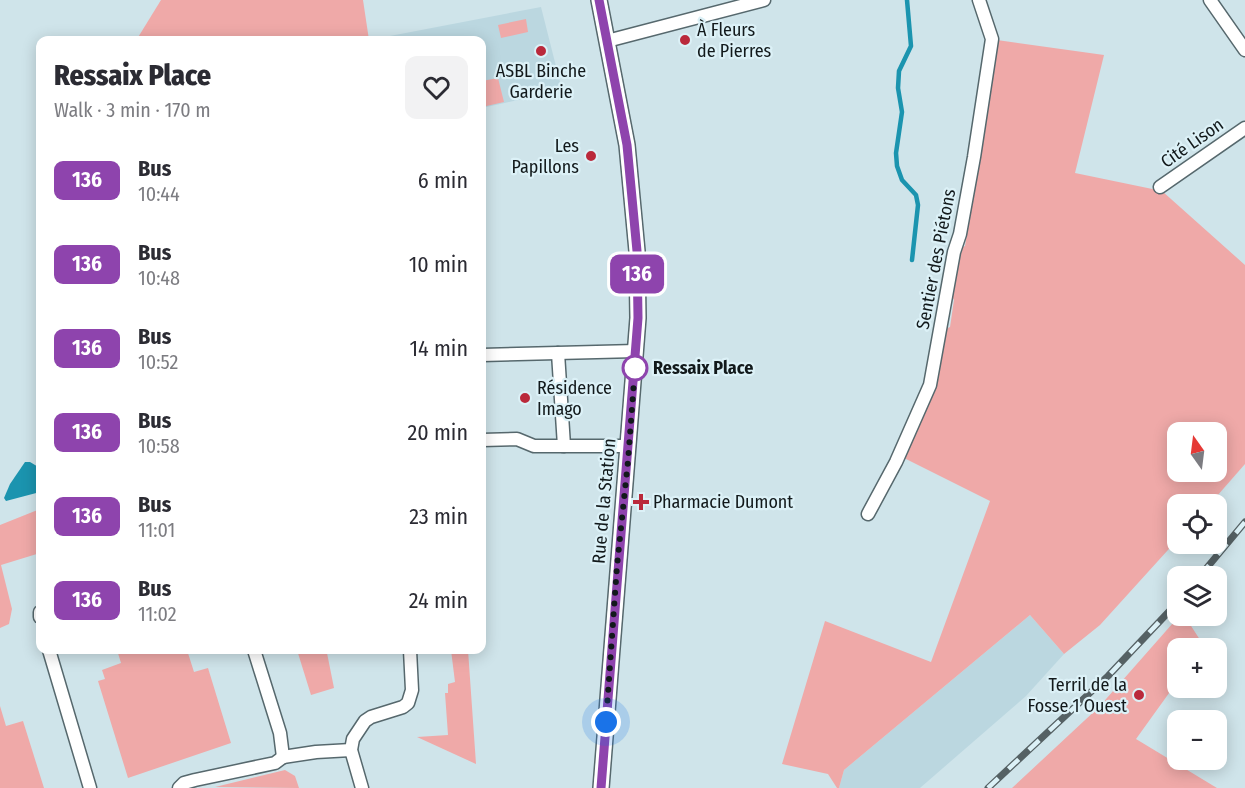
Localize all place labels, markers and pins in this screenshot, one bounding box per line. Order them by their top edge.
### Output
place label: À Fleurs de Pierres [697,18,772,62]
marker: À Fleurs de Pierres [678,33,692,47]
marker: ASBL Binche Garderie [534,44,548,58]
place label: ASBL Binche Garderie [496,60,586,103]
place label: Les Papillons [512,135,579,178]
marker: Les Papillons [584,149,598,163]
marker: Ressaix Place [622,355,648,381]
place label: Ressaix Place [653,357,753,379]
place label: Résidence Imago [537,377,612,420]
marker: Résidence Imago [518,391,532,405]
place label: Pharmacie Dumont [653,491,793,513]
marker: Pharmacie Dumont [634,495,648,509]
place label: Terril de la Fosse 1 Ouest [1028,674,1127,717]
marker: Terril de la Fosse 1 Ouest [1132,688,1146,702]

